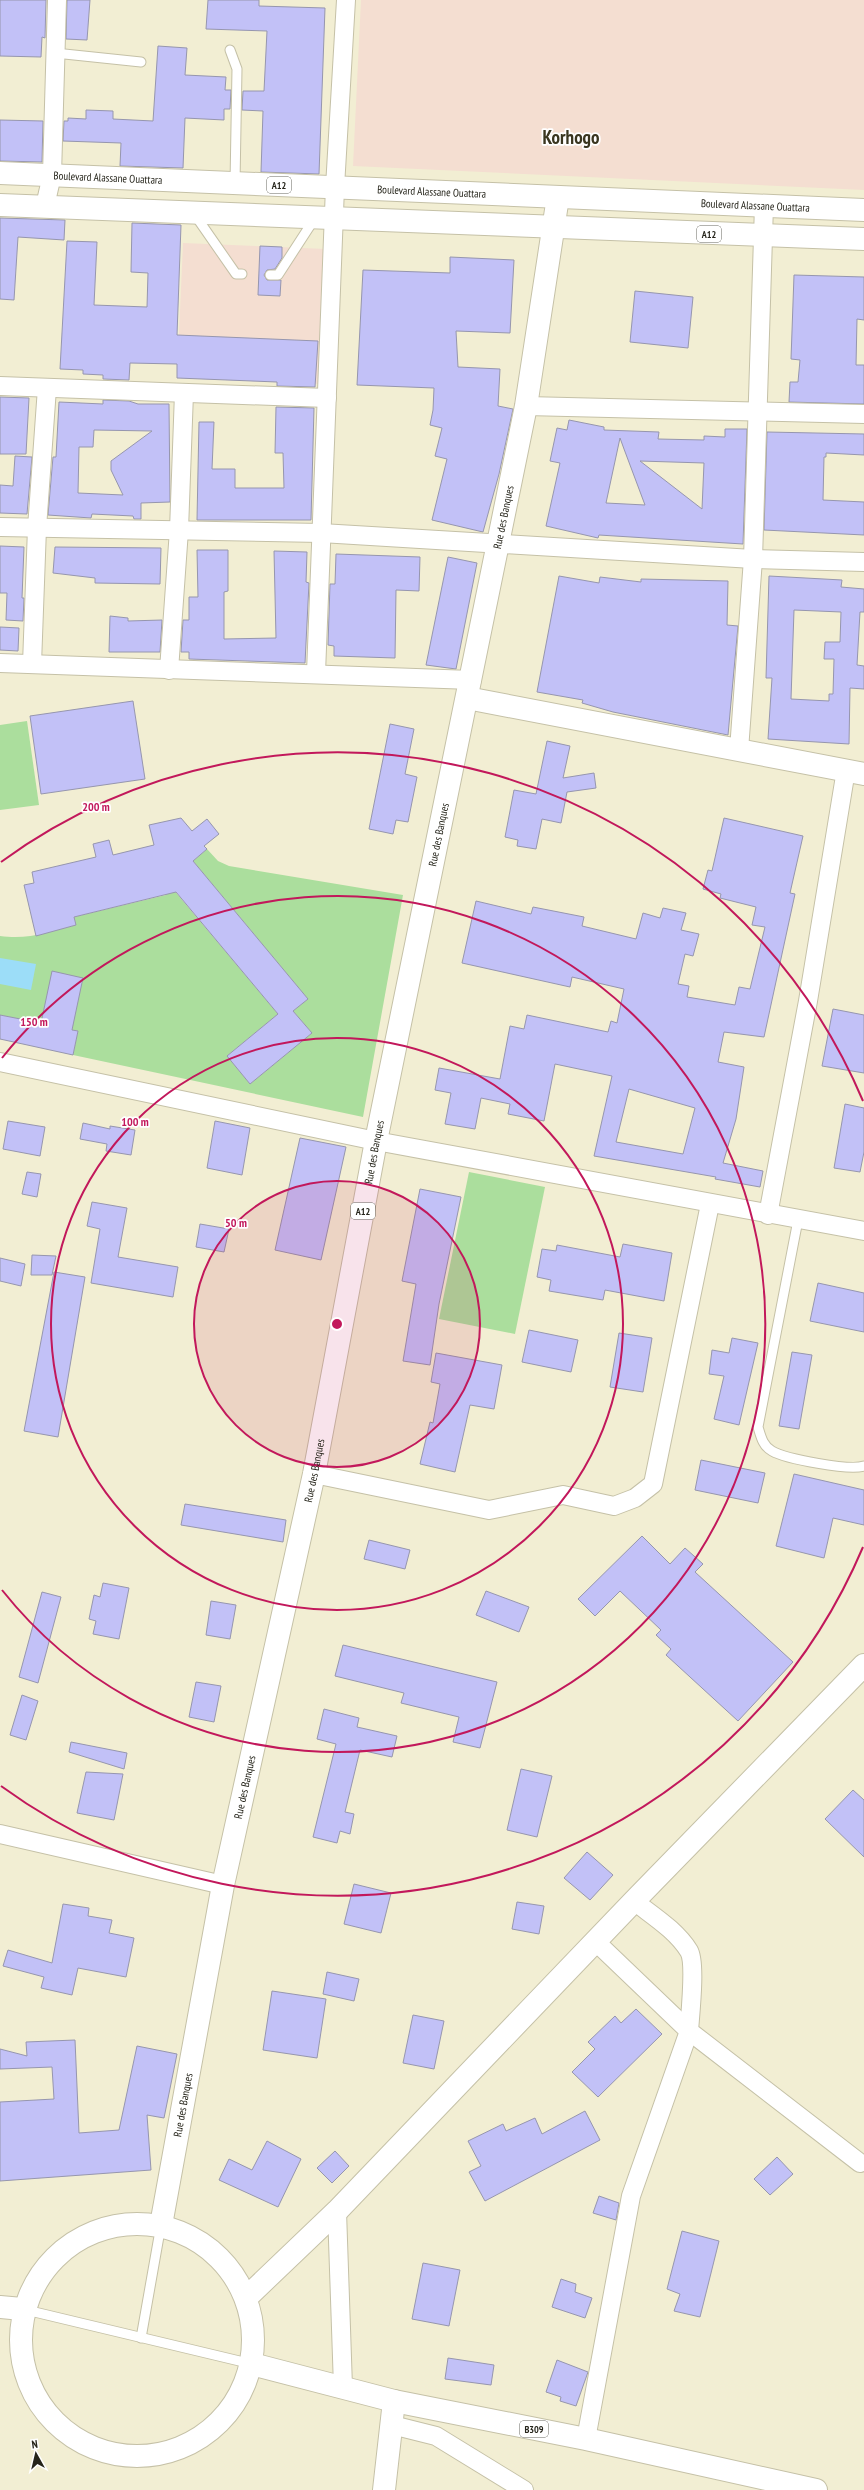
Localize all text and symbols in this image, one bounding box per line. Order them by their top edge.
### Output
district label: Korhogo [543,125,599,149]
street label: Boulevard Alassane Ouattara [53,168,163,187]
road number: A12 [267,177,291,193]
street label: Boulevard Alassane Ouattara [377,182,486,201]
street label: Boulevard Alassane Ouattara [701,196,810,215]
road number: A12 [697,226,721,242]
street label: Rue des Banques [490,484,517,550]
text: 200 m [82,799,110,814]
street label: Rue des Banques [425,801,452,868]
text: 150 m [20,1014,48,1029]
text: 100 m [121,1114,149,1129]
street label: Rue des Banques [361,1119,387,1185]
road number: A12 [351,1203,375,1219]
text: 50 m [225,1215,247,1230]
centre of rings [330,1317,344,1331]
street label: Rue des Banques [301,1437,327,1504]
street label: Rue des Banques [231,1754,259,1820]
street label: Rue des Banques [170,2072,196,2138]
road number: B309 [520,2421,548,2437]
north arrow [16,2434,56,2474]
text: N [31,2437,39,2451]

